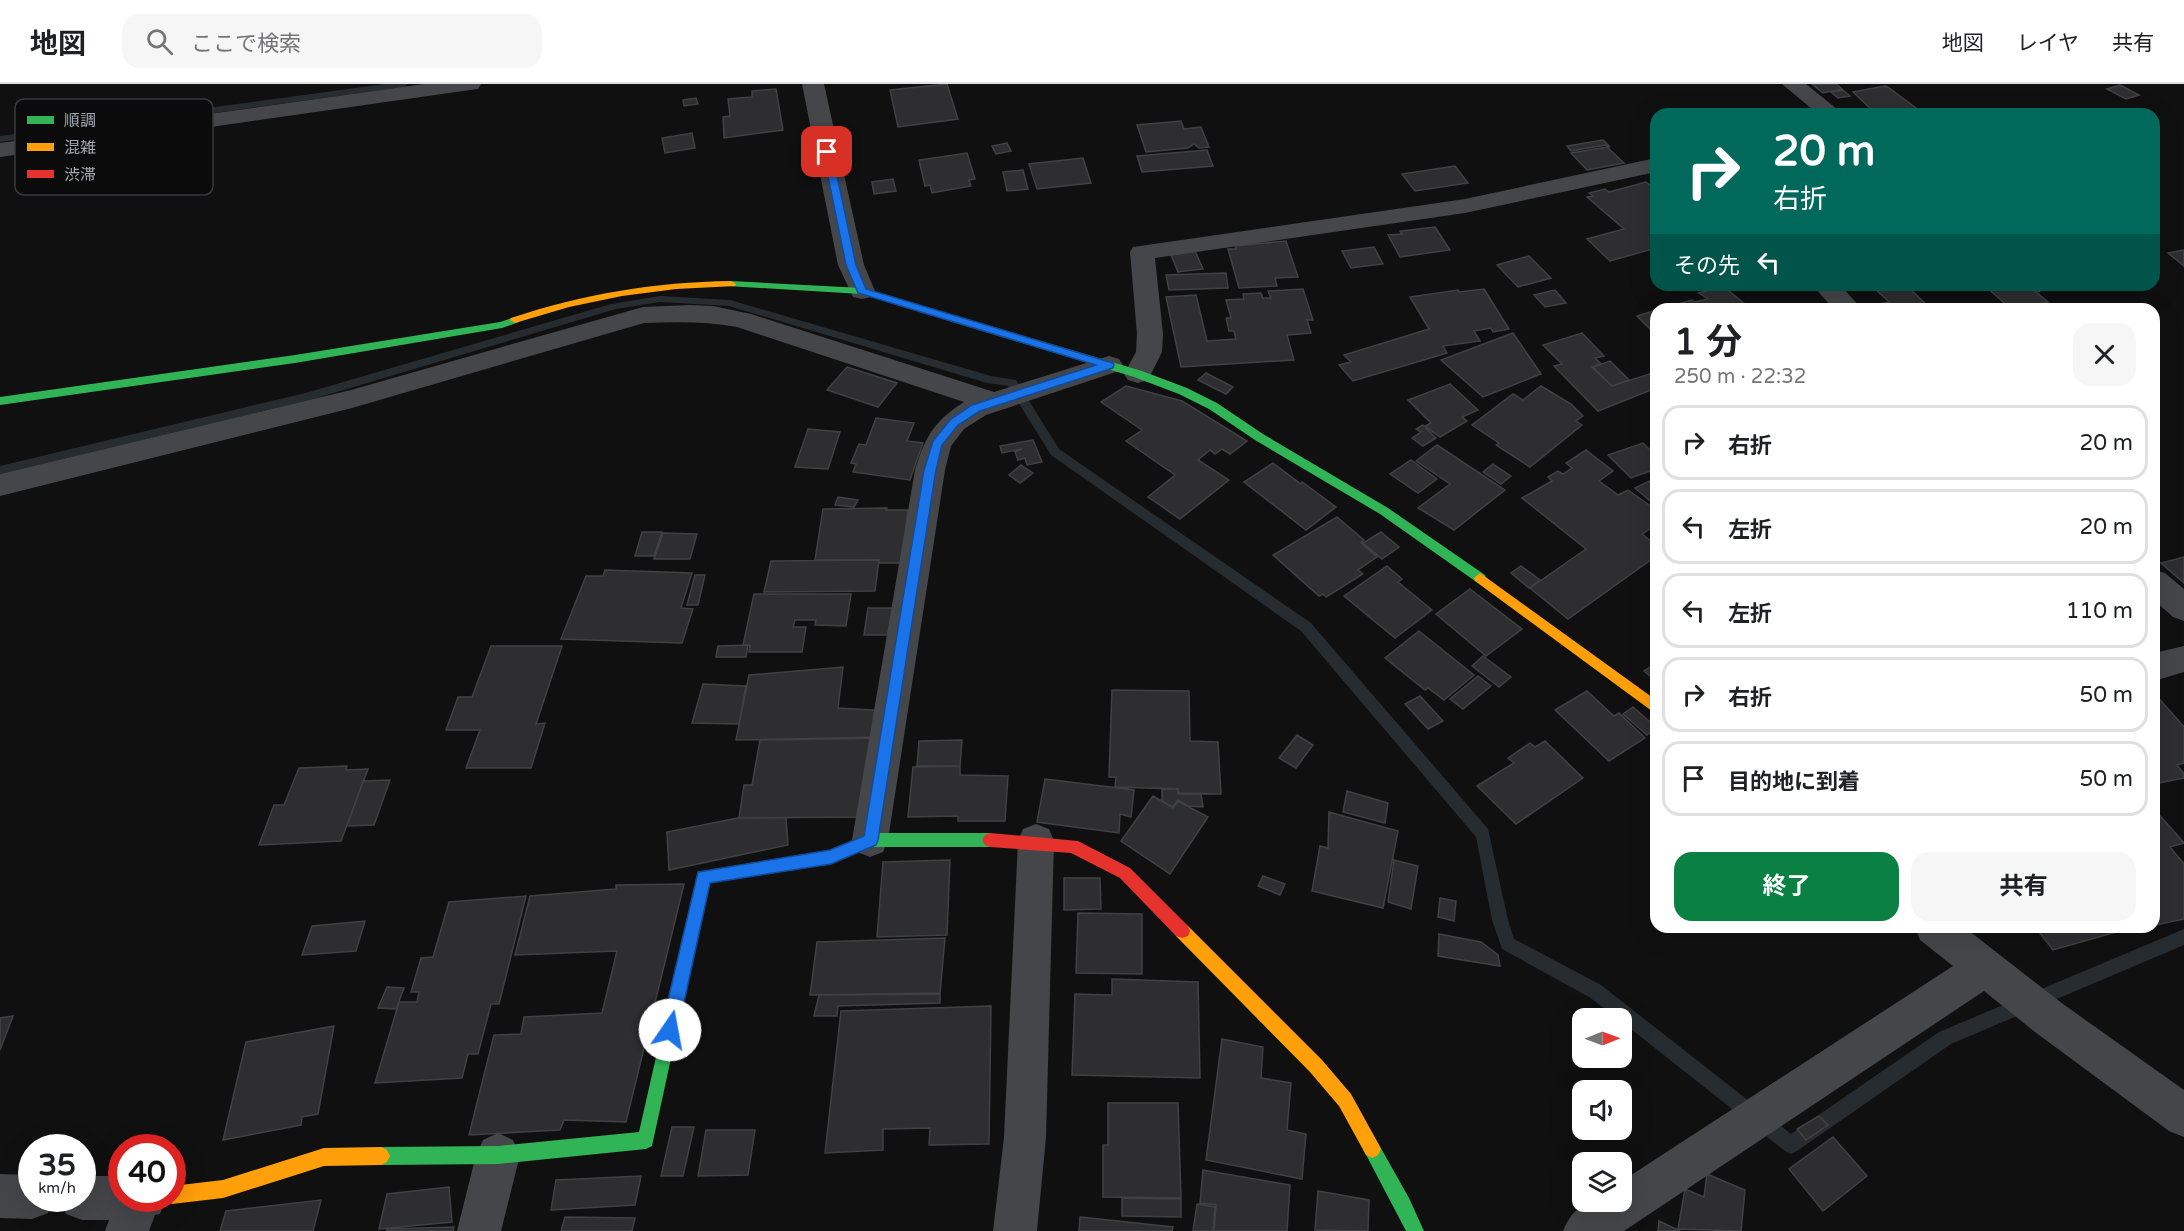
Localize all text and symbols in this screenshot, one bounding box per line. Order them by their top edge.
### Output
search box [122,14,542,68]
icon: search [143,25,176,58]
text: 地図 [30,27,86,61]
text: ここで検索 [191,31,301,57]
text: 地図 [1942,31,1984,56]
text: レイヤ [2017,31,2079,56]
text: 共有 [2112,31,2154,56]
legend [15,99,213,195]
text: 順調 [64,111,96,131]
pin [801,126,852,177]
text: 20 m [1773,126,1875,177]
icon: right [1674,132,1752,210]
icon: arrive [810,135,843,168]
text: 混雑 [64,138,96,158]
text: 渋滞 [64,165,96,185]
text: 右折 [1773,183,1827,216]
icon: left [1752,246,1785,279]
text: その先 [1674,253,1740,279]
text: 1 分 [1674,321,1742,364]
button: close [2073,323,2136,386]
text: 250 m · 22:32 [1674,365,1806,389]
icon: right [1677,426,1710,459]
text: 20 m [2079,430,2133,456]
text: 右折 [1728,433,1772,459]
icon: left [1677,510,1710,543]
text: 20 m [2079,514,2133,540]
text: 左折 [1728,517,1772,543]
icon: left [1677,594,1710,627]
text: 110 m [2066,598,2133,624]
text: 左折 [1728,601,1772,627]
icon: right [1677,678,1710,711]
text: 50 m [2079,682,2133,708]
text: 右折 [1728,685,1772,711]
icon: arrive [1677,762,1710,795]
text: 50 m [2079,766,2133,792]
text: 目的地に到着 [1728,769,1860,795]
button: 終了 [1674,852,1899,921]
button: 共有 [1911,852,2136,921]
position arrow [638,998,702,1062]
north arrow [1572,1008,1632,1068]
map controls [1572,1008,1632,1212]
button: sound [1572,1080,1632,1140]
speed limit sign: 40 [108,1134,186,1212]
text: 35 [38,1147,76,1184]
button: layers [1572,1152,1632,1212]
text: km/h [38,1179,76,1197]

